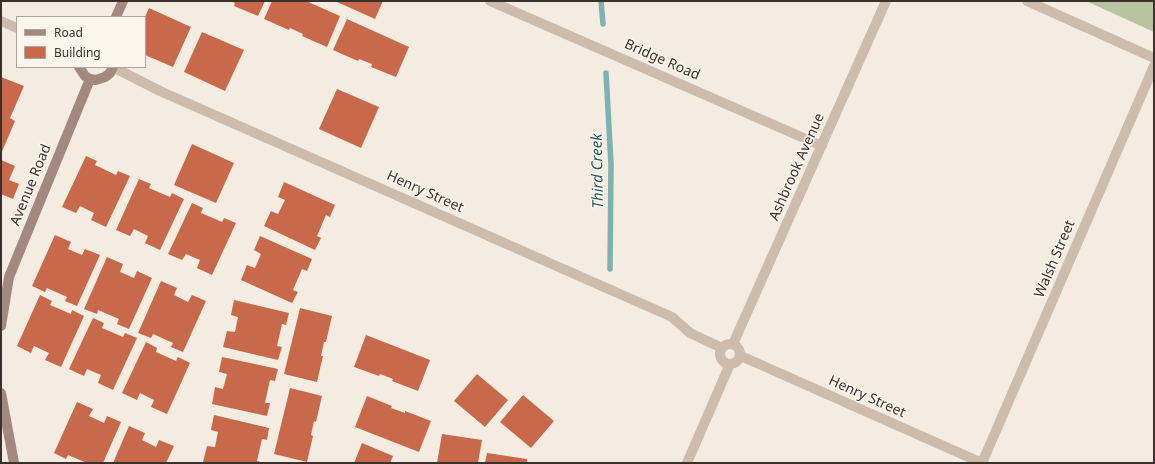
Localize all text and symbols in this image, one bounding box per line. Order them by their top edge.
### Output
legend [16,16,146,68]
text: Road [54,24,83,41]
street label: Bridge Road [622,36,702,84]
text: Building [54,44,101,61]
street label: Ashbrook Avenue [766,111,828,223]
water label: Third Creek [588,133,608,209]
street label: Avenue Road [7,142,55,228]
street label: Henry Street [384,168,466,216]
street label: Walsh Street [1031,218,1079,300]
street label: Henry Street [826,373,908,421]

